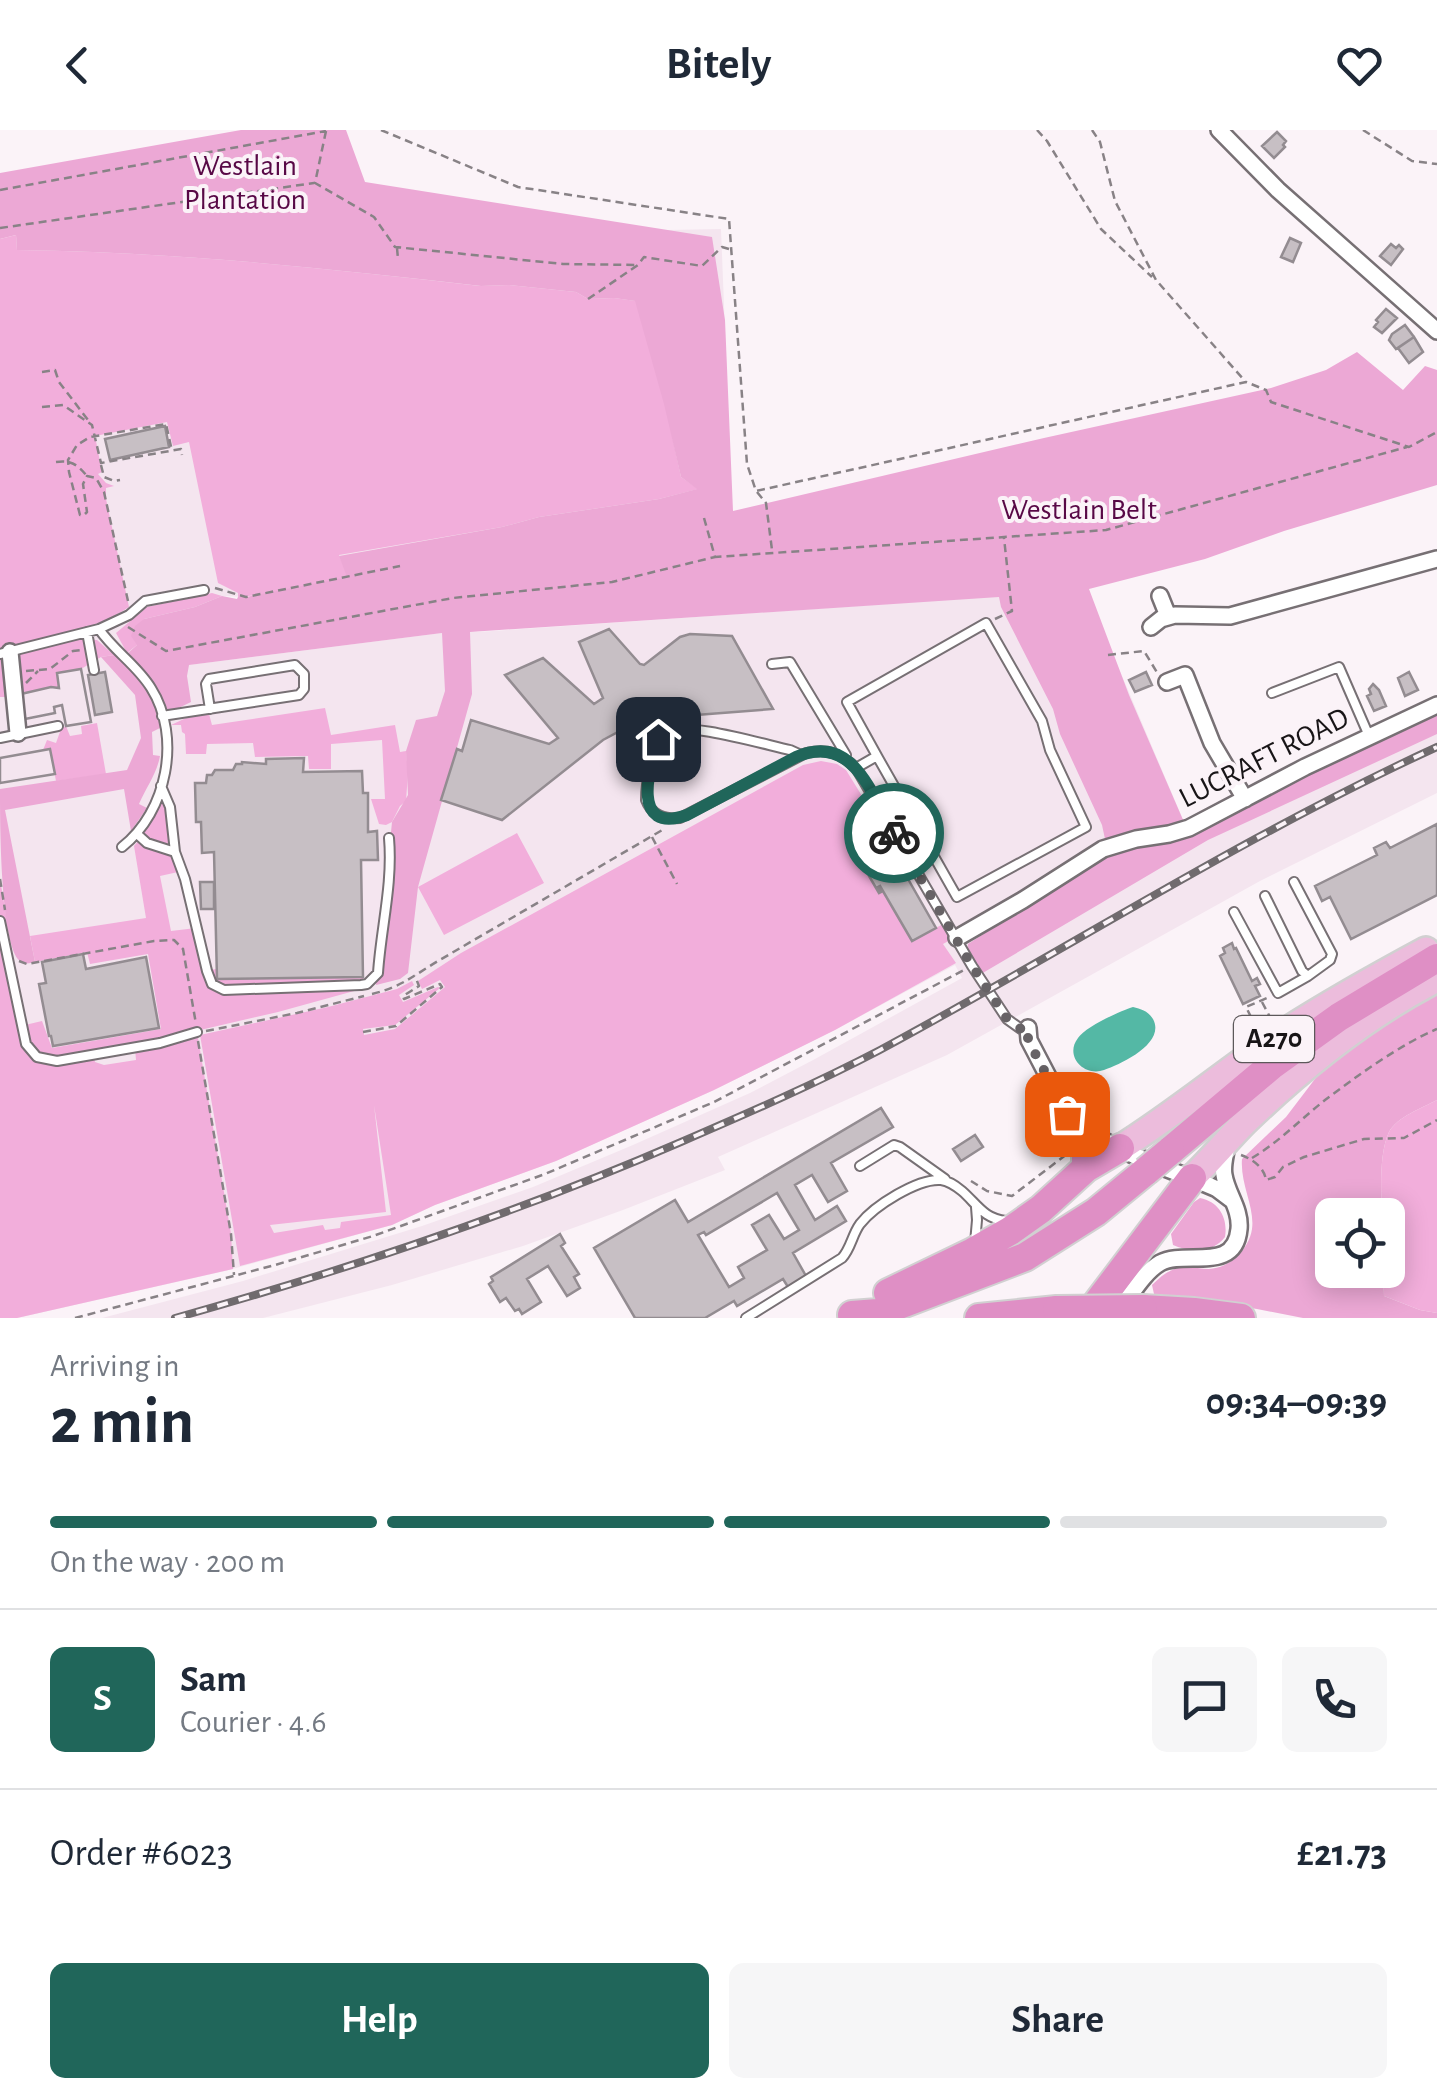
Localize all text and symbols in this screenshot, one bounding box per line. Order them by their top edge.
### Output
icon: back [50,38,105,93]
icon: heart [1332,38,1387,93]
text: Bitely [666,42,771,87]
park label: Westlain Plantation [184,151,306,215]
park label: Westlain Belt [1001,495,1157,525]
pin [616,697,701,782]
street label: LUCRAFT ROAD [1174,702,1354,814]
icon: home [631,712,686,767]
courier [844,783,944,883]
icon: bike [867,806,922,861]
road number: A270 [1234,1016,1314,1062]
pin [1025,1072,1110,1157]
icon: bag [1040,1087,1095,1142]
map controls [1315,1198,1405,1288]
button: locate [1315,1198,1405,1288]
text: Arriving in [50,1350,179,1382]
text: 09:34–09:39 [1206,1384,1387,1422]
text: 2 min [50,1390,194,1455]
text: On the way · 200 m [50,1546,285,1578]
button: chat [1152,1647,1257,1752]
button: phone [1282,1647,1387,1752]
text: Sam [180,1661,247,1699]
text: S [93,1680,112,1718]
text: Courier · 4.6 [180,1706,327,1738]
text: Order #6023 [50,1835,233,1873]
text: £21.73 [1297,1835,1387,1873]
button: Help [50,1963,709,2078]
button: Share [729,1963,1387,2078]

